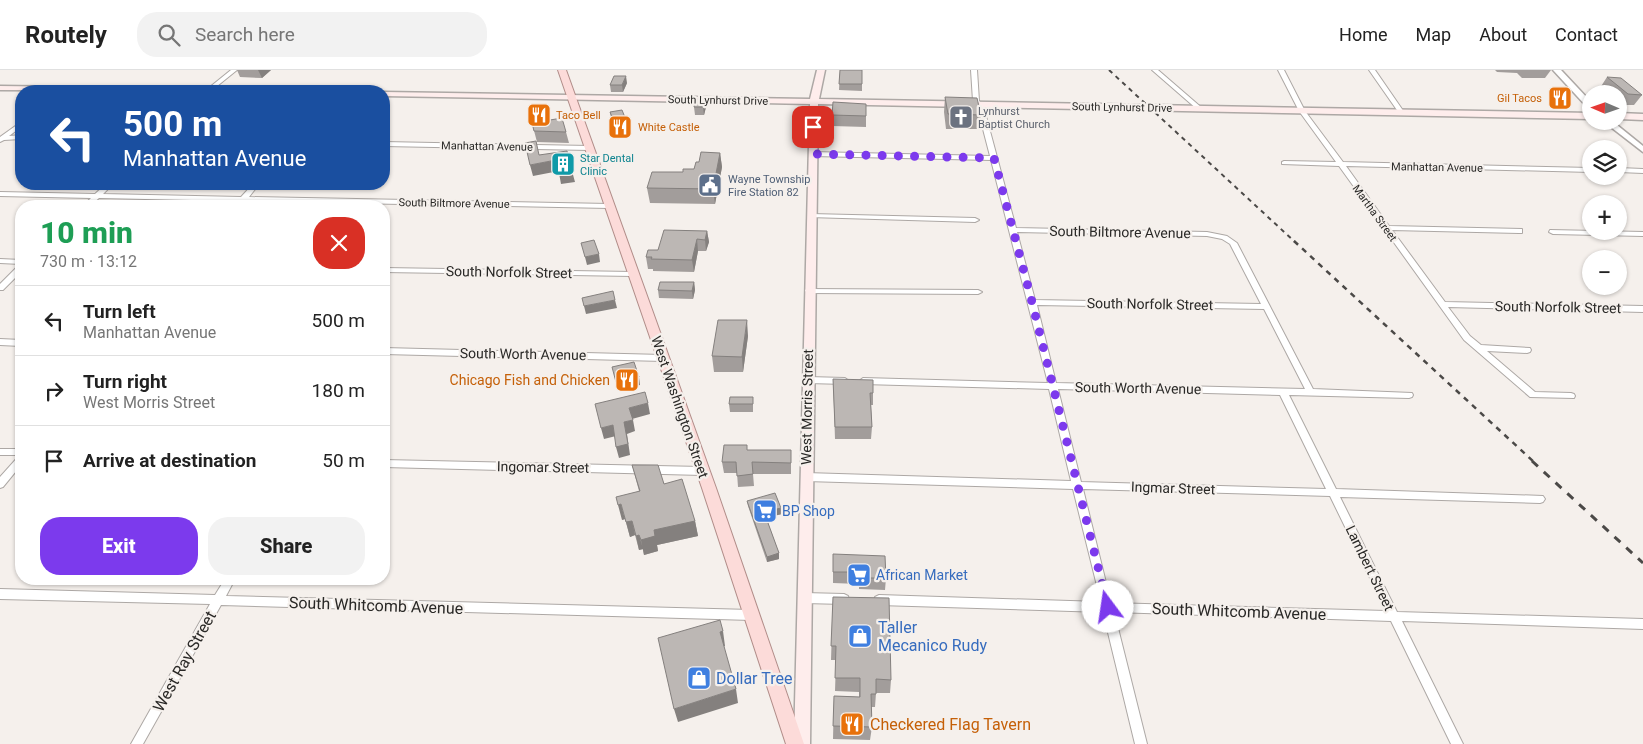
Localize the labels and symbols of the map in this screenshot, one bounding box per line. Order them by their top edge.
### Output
restaurant icon: Gil Tacos [1547,85,1573,111]
north arrow [1582,85,1628,130]
place label: Gil Tacos [1497,92,1542,105]
street label: South Lynhurst Drive [668,93,768,108]
street label: South Lynhurst Drive [1072,100,1172,115]
restaurant icon: Taco Bell [526,102,552,128]
church icon: Lynhurst Baptist Church [948,104,974,130]
place label: Lynhurst Baptist Church [978,105,1050,131]
pin [792,106,834,148]
place label: Taco Bell [556,109,601,122]
restaurant icon: White Castle [607,114,633,140]
place label: White Castle [638,121,700,134]
street label: Manhattan Avenue [441,139,533,154]
building icon: Star Dental Clinic [550,151,576,177]
place label: Star Dental Clinic [580,152,634,178]
street label: Manhattan Avenue [1391,160,1483,175]
public building icon: Wayne Township Fire Station 82 [697,172,723,198]
place label: Wayne Township Fire Station 82 [728,173,810,199]
street label: Martha Street [1350,182,1400,245]
street label: South Biltmore Avenue [398,196,510,211]
street label: South Biltmore Avenue [1049,223,1191,241]
street label: South Norfolk Street [446,263,573,281]
street label: South Norfolk Street [1087,295,1214,313]
street label: South Norfolk Street [1495,298,1622,316]
street label: West Washington Street [648,334,712,481]
street label: South Worth Avenue [460,345,586,363]
street label: West Morris Street [798,349,816,465]
restaurant icon: Chicago Fish and Chicken [614,367,640,393]
place label: Chicago Fish and Chicken [450,372,610,388]
street label: South Worth Avenue [1075,379,1201,397]
street label: Ingomar Street [497,458,590,476]
street label: Ingmar Street [1131,479,1216,497]
supermarket icon: BP Shop [752,498,778,524]
place label: BP Shop [782,503,835,519]
street label: Lambert Street [1342,523,1398,614]
supermarket icon: African Market [846,562,872,588]
place label: African Market [876,567,968,583]
position arrow [1081,580,1133,632]
street label: South Whitcomb Avenue [289,593,463,618]
street label: South Whitcomb Avenue [1152,599,1326,624]
street label: West Ray Street [149,608,220,715]
place label: Taller Mecanico Rudy [878,618,987,655]
shop icon: Taller Mecanico Rudy [847,623,873,649]
shop icon: Dollar Tree [686,665,712,691]
place label: Dollar Tree [716,669,792,688]
restaurant icon: Checkered Flag Tavern [839,711,865,737]
place label: Checkered Flag Tavern [870,715,1031,734]

